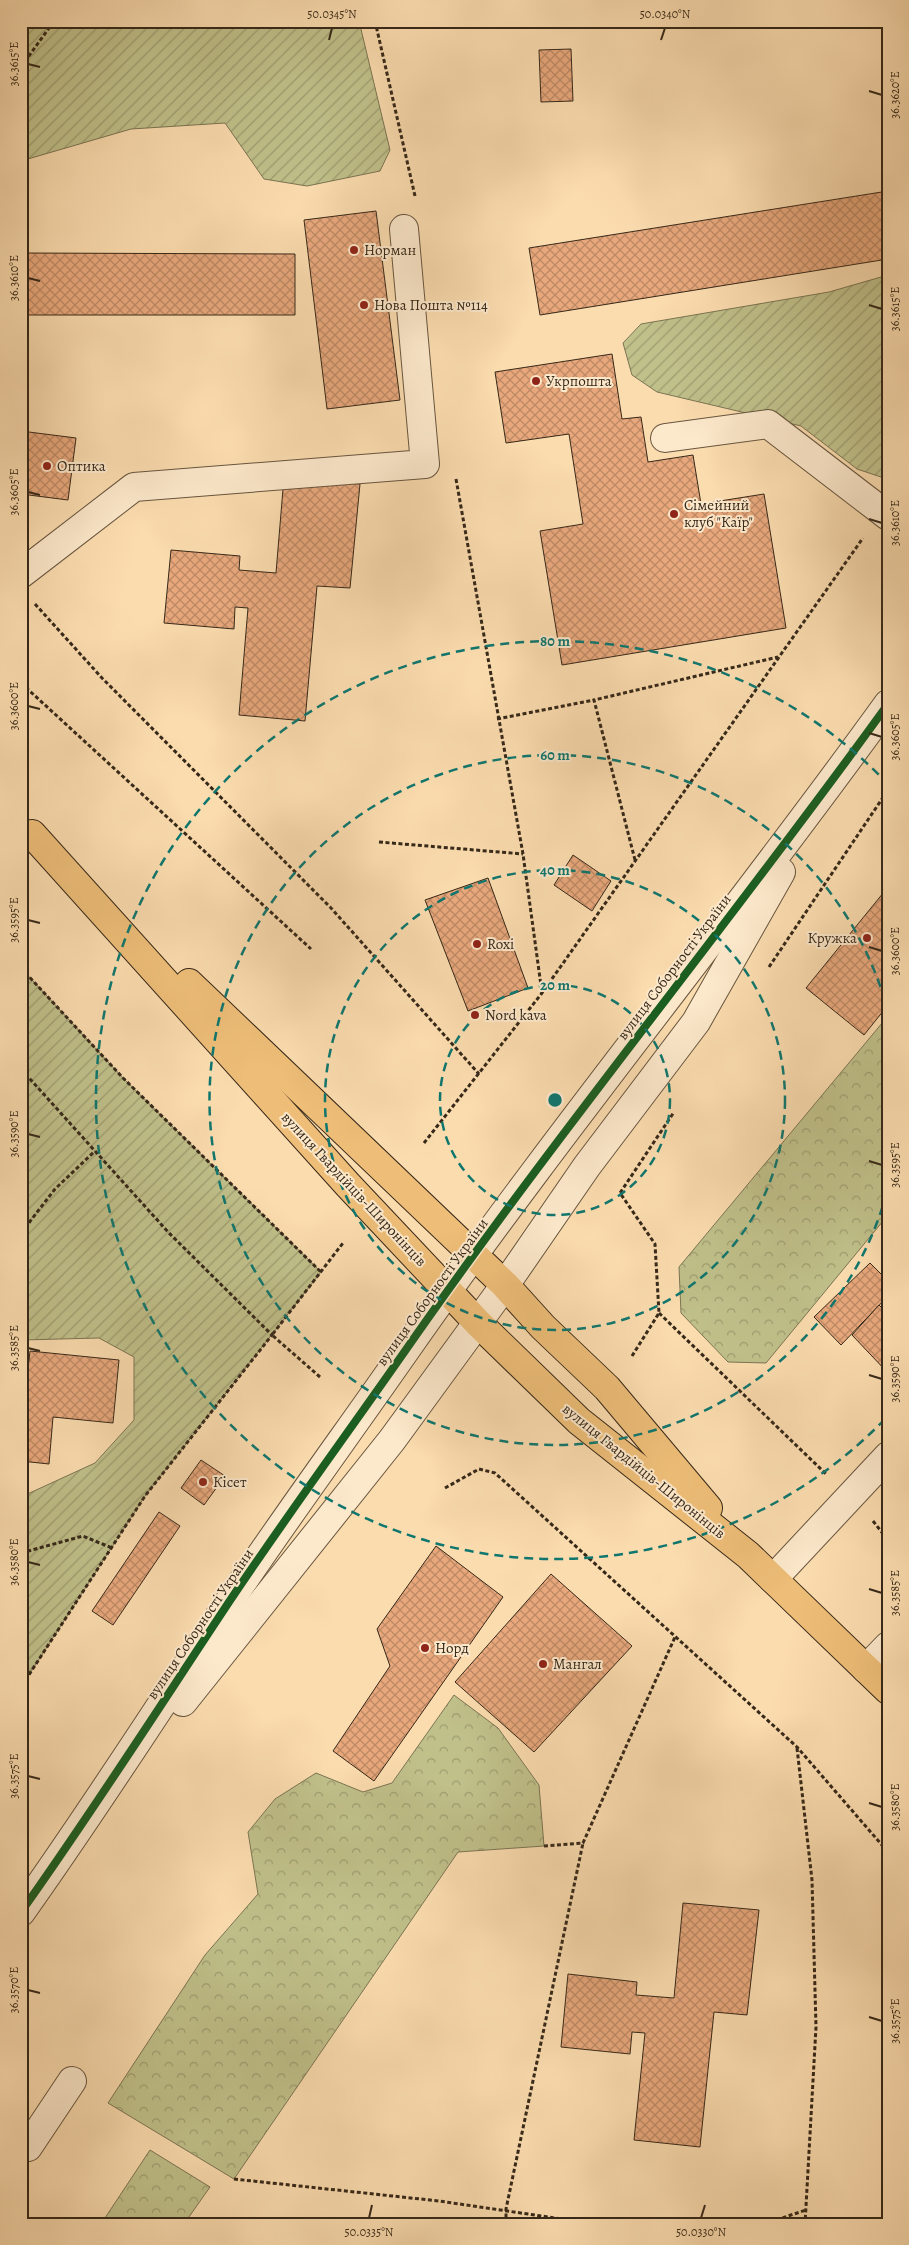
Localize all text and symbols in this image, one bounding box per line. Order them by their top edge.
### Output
text: 50.0345°N [307,6,357,22]
text: 50.0340°N [640,6,691,22]
text: 36.3615°E [6,42,22,86]
text: 36.3620°E [887,71,903,119]
place label: Норман [364,240,416,260]
marker: Норман [348,244,360,256]
text: 36.3610°E [6,255,22,301]
text: 36.3615°E [887,287,903,331]
place label: Нова Пошта №114 [374,295,488,315]
marker: Нова Пошта №114 [358,299,370,311]
place label: Укрпошта [546,371,612,391]
marker: Укрпошта [530,375,542,387]
place label: Оптика [57,456,106,476]
marker: Оптика [41,460,53,472]
text: 36.3605°E [6,468,22,516]
place label: Сімейний клуб "Каїр" [684,495,753,532]
text: 36.3610°E [887,500,903,546]
marker: Сімейний клуб "Каїр" [668,508,680,520]
text: 80 m [540,631,570,651]
text: 36.3600°E [6,682,22,730]
text: 36.3605°E [887,713,903,761]
text: 60 m [540,745,570,765]
text: 40 m [540,860,570,880]
street label: вулиця Соборності України [612,890,736,1044]
text: 36.3595°E [6,897,22,943]
text: 36.3600°E [887,927,903,975]
place label: Кружка [808,928,857,948]
marker: Кружка [861,932,873,944]
place label: Roxi [487,934,514,954]
marker: Roxi [471,938,483,950]
text: 20 m [540,975,570,995]
place label: Nord kava [485,1005,547,1025]
marker: Nord kava [469,1009,481,1021]
centre of rings [546,1091,564,1109]
street label: вулиця Гвардійців-Широнінців [277,1107,431,1271]
text: 36.3590°E [6,1111,22,1157]
text: 36.3595°E [887,1142,903,1188]
street label: вулиця Соборності України [372,1214,492,1370]
text: 36.3585°E [6,1325,22,1371]
text: 36.3590°E [887,1356,903,1402]
street label: вулиця Гвардійців-Широнінців [558,1399,730,1543]
place label: Кісет [213,1472,247,1492]
marker: Кісет [197,1476,209,1488]
text: 36.3580°E [6,1538,22,1586]
street label: вулиця Соборності України [142,1545,258,1703]
text: 36.3585°E [887,1570,903,1616]
place label: Норд [435,1638,469,1658]
marker: Норд [419,1642,431,1654]
place label: Мангал [553,1654,602,1674]
marker: Мангал [537,1658,549,1670]
text: 36.3575°E [6,1753,22,1799]
text: 36.3580°E [887,1783,903,1831]
text: 36.3570°E [6,1967,22,2013]
text: 36.3575°E [887,1998,903,2044]
text: 50.0335°N [344,2224,394,2240]
text: 50.0330°N [676,2224,726,2240]

